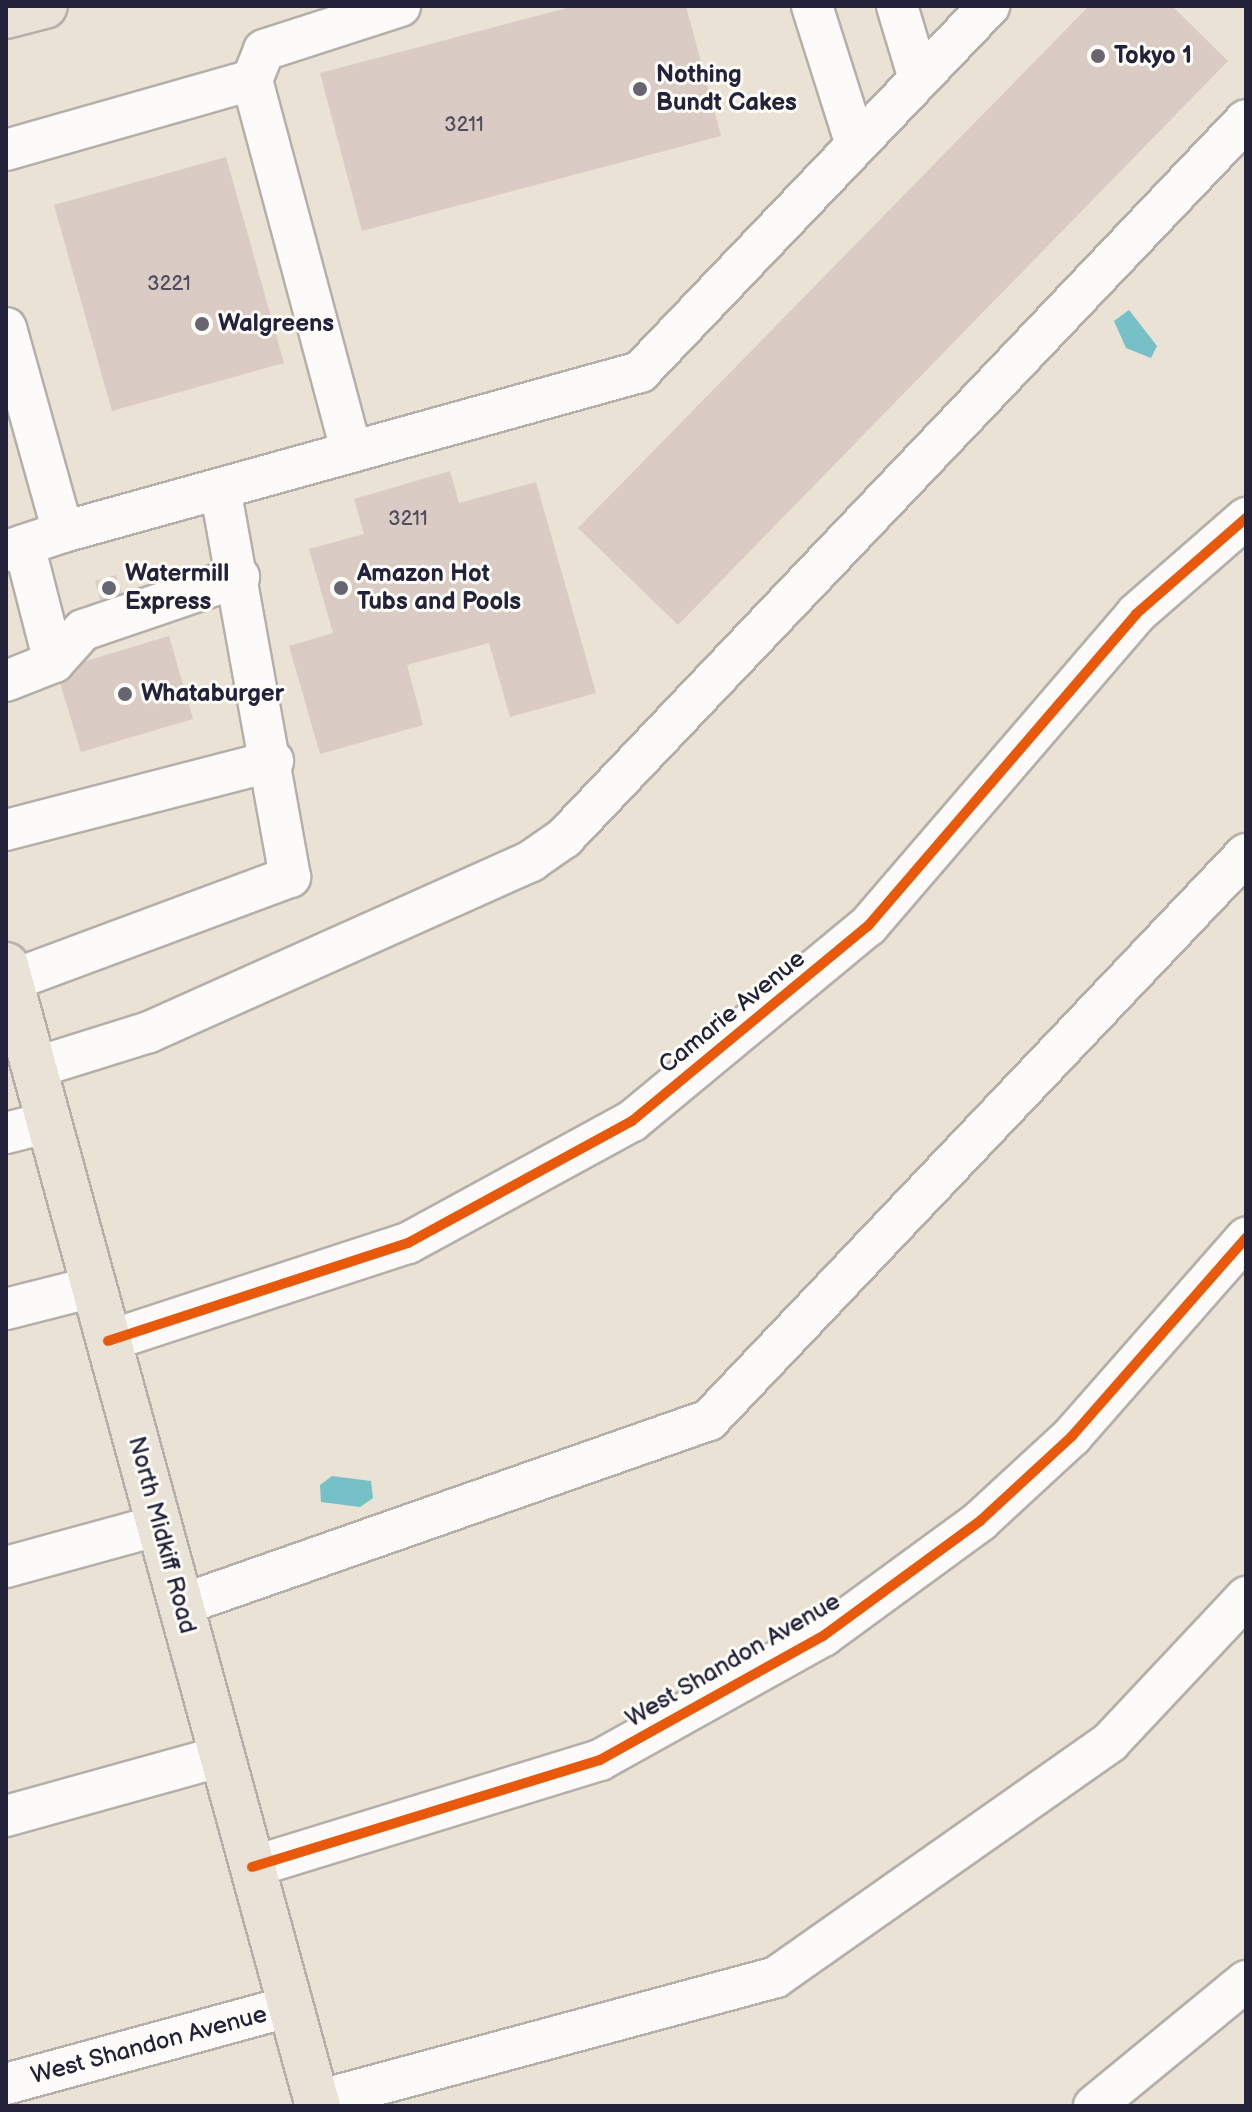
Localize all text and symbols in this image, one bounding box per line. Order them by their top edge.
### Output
place label: Tokyo 1 [1114,42,1192,70]
marker: Tokyo 1 [1089,47,1107,65]
place label: Nothing Bundt Cakes [656,61,797,117]
marker: Nothing Bundt Cakes [631,80,649,98]
house number: 3211 [444,113,484,137]
house number: 3221 [147,272,191,296]
place label: Walgreens [218,310,334,338]
marker: Walgreens [193,315,211,333]
house number: 3211 [388,507,428,531]
place label: Watermill Express [125,560,229,616]
place label: Amazon Hot Tubs and Pools [357,560,521,616]
marker: Watermill Express [100,579,118,597]
marker: Amazon Hot Tubs and Pools [332,579,350,597]
place label: Whataburger [141,680,284,708]
marker: Whataburger [116,685,134,703]
street label: Camarie Avenue [653,944,811,1080]
street label: North Midkiff Road [122,1433,202,1637]
street label: West Shandon Avenue [620,1587,846,1733]
street label: West Shandon Avenue [28,2000,270,2090]

